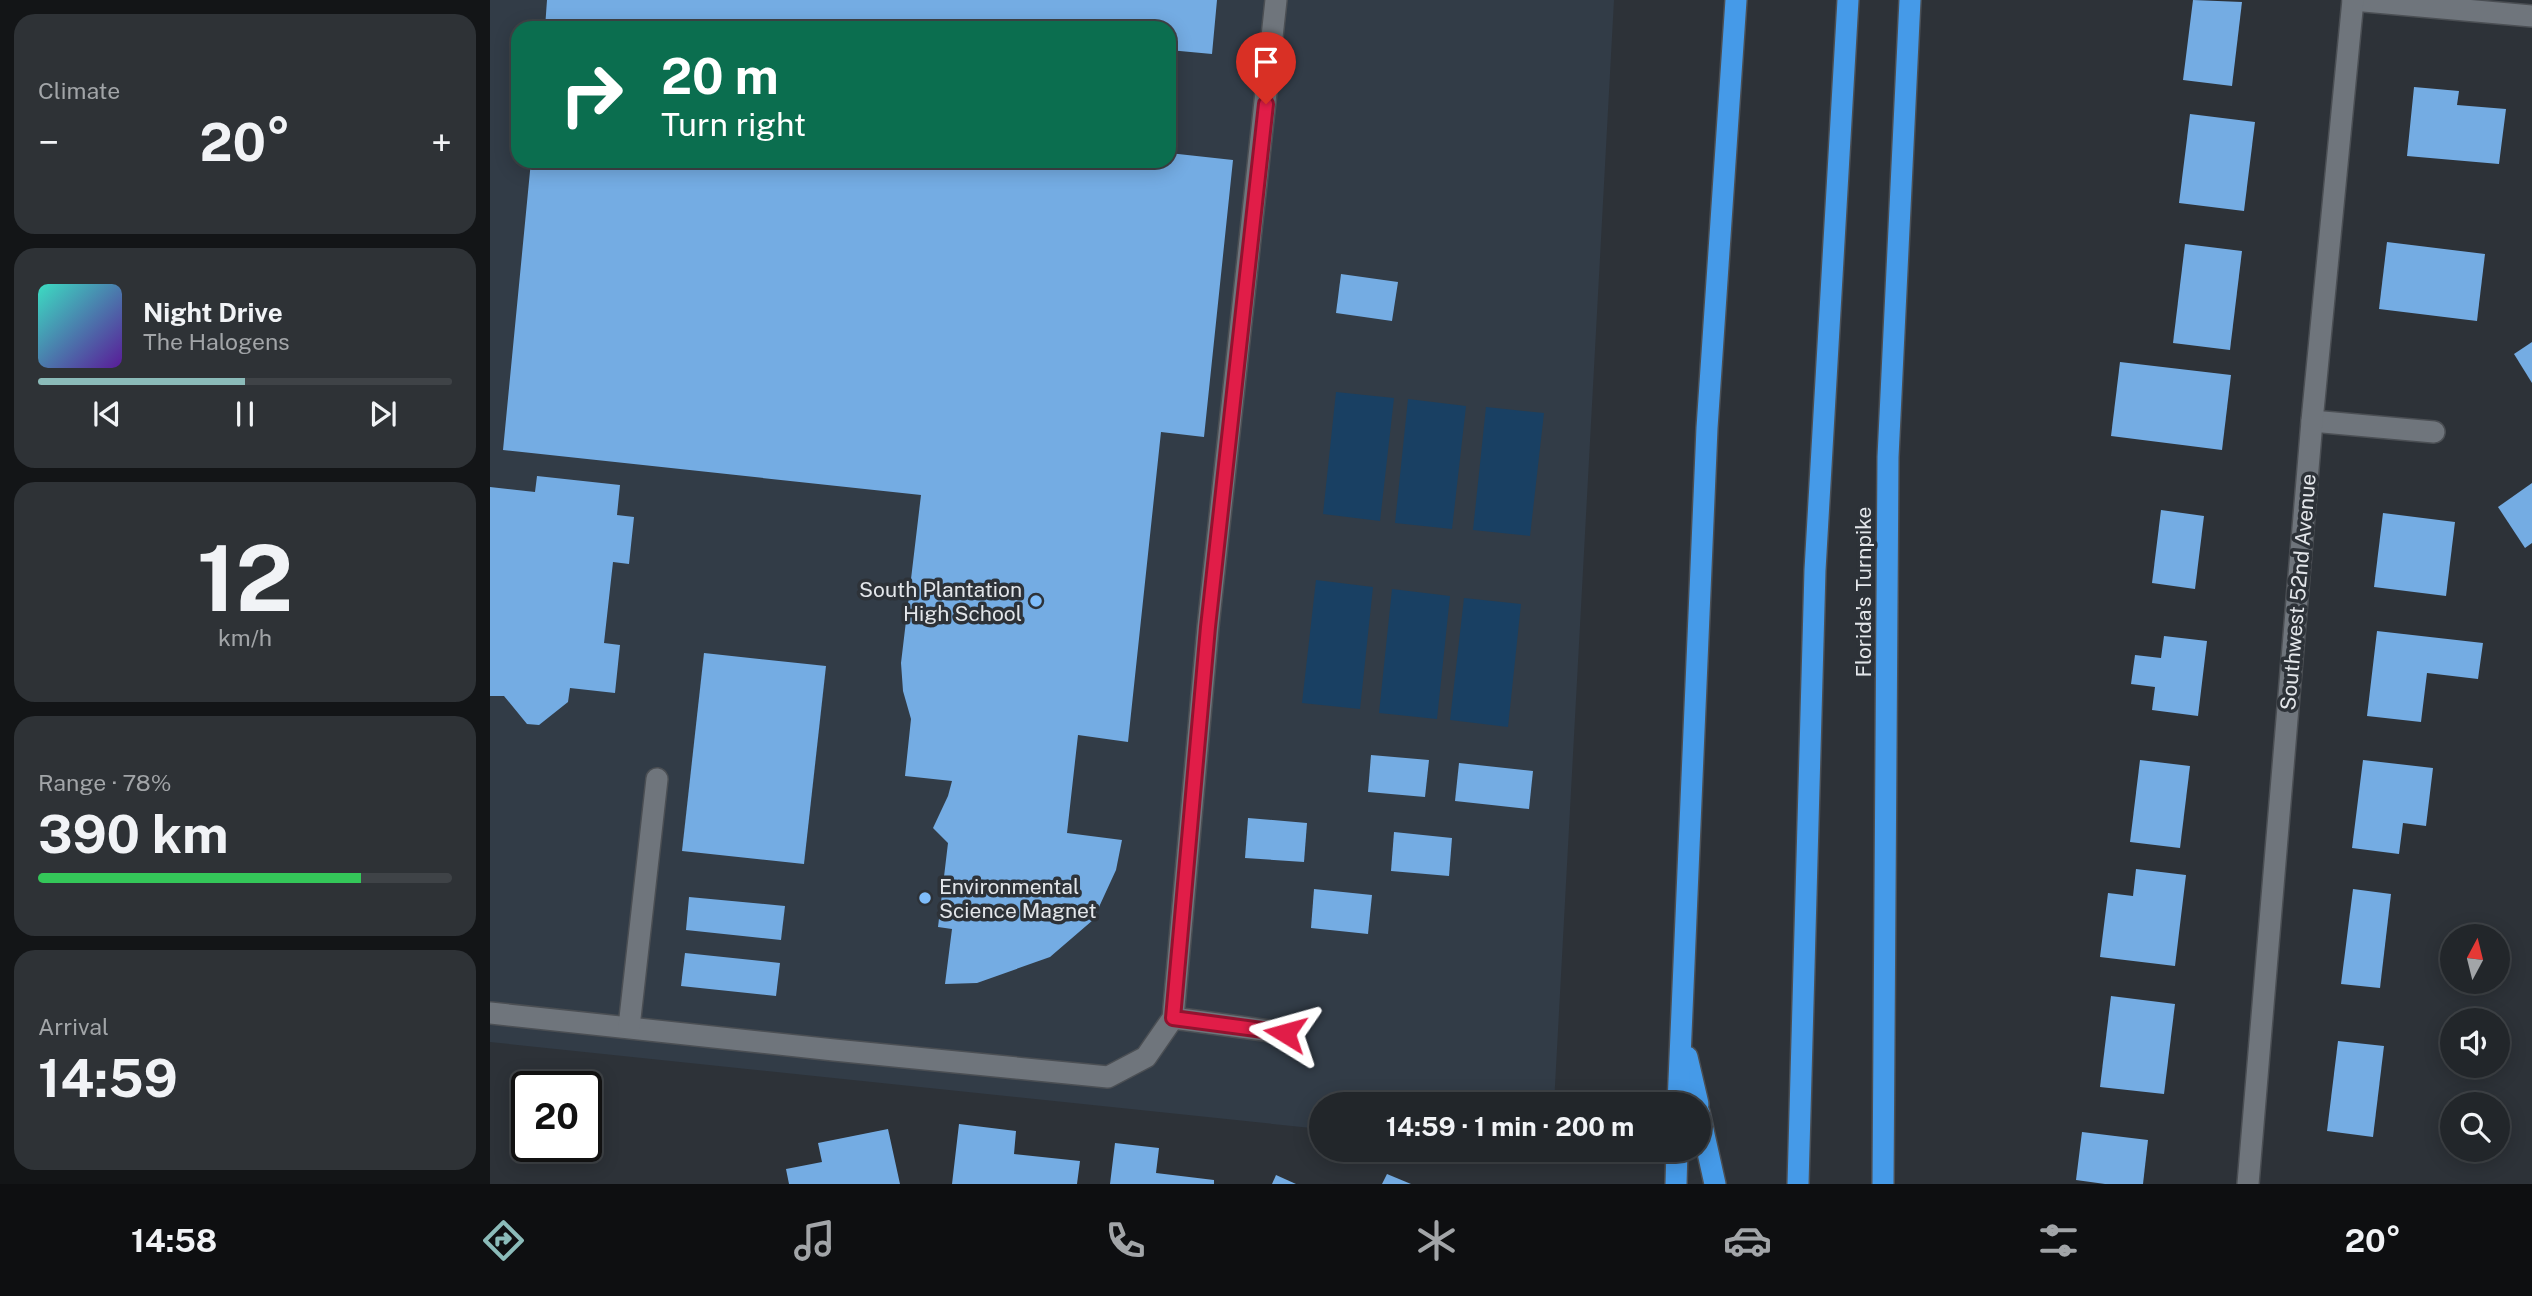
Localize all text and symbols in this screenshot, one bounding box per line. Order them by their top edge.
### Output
pin [1236,32,1296,104]
icon: arrive [1247,43,1285,81]
text: 20 m [661,47,779,105]
icon: right [546,49,637,140]
text: Climate [38,77,120,104]
text: Turn right [661,106,806,143]
text: 20° [199,112,291,173]
text: − [38,120,59,165]
text: + [431,120,452,165]
text: Night Drive [143,297,283,328]
text: The Halogens [143,328,290,355]
icon: previous [88,395,126,433]
icon: pause [226,395,264,433]
icon: next [364,395,402,433]
street label: Southwest 52nd Avenue [2275,473,2321,711]
street label: Florida's Turnpike [1851,507,1876,677]
text: 12 [197,525,293,631]
place label: South Plantation High School [859,577,1022,626]
marker: South Plantation High School [1028,593,1044,609]
text: km/h [218,624,272,651]
text: Range · 78% [38,769,171,796]
text: 390 km [38,804,228,865]
place label: Environmental Science Magnet [939,874,1097,923]
marker: Environmental Science Magnet [917,890,933,906]
north arrow [2440,924,2510,994]
map controls [2440,924,2510,1162]
position arrow [1248,996,1322,1070]
button: sound [2440,1008,2510,1078]
text: Arrival [38,1013,109,1040]
text: 14:59 [38,1048,178,1109]
speed limit sign: 20 [511,1071,602,1162]
button: search [2440,1092,2510,1162]
text: 14:59 · 1 min · 200 m [1386,1111,1634,1142]
icon: directions [479,1216,528,1265]
icon: music [790,1216,839,1265]
icon: phone [1101,1216,1150,1265]
icon: climate [1412,1216,1461,1265]
icon: car [1723,1216,1772,1265]
icon: filters [2034,1216,2083,1265]
text: 14:58 [131,1222,217,1259]
text: 20° [2345,1222,2401,1259]

